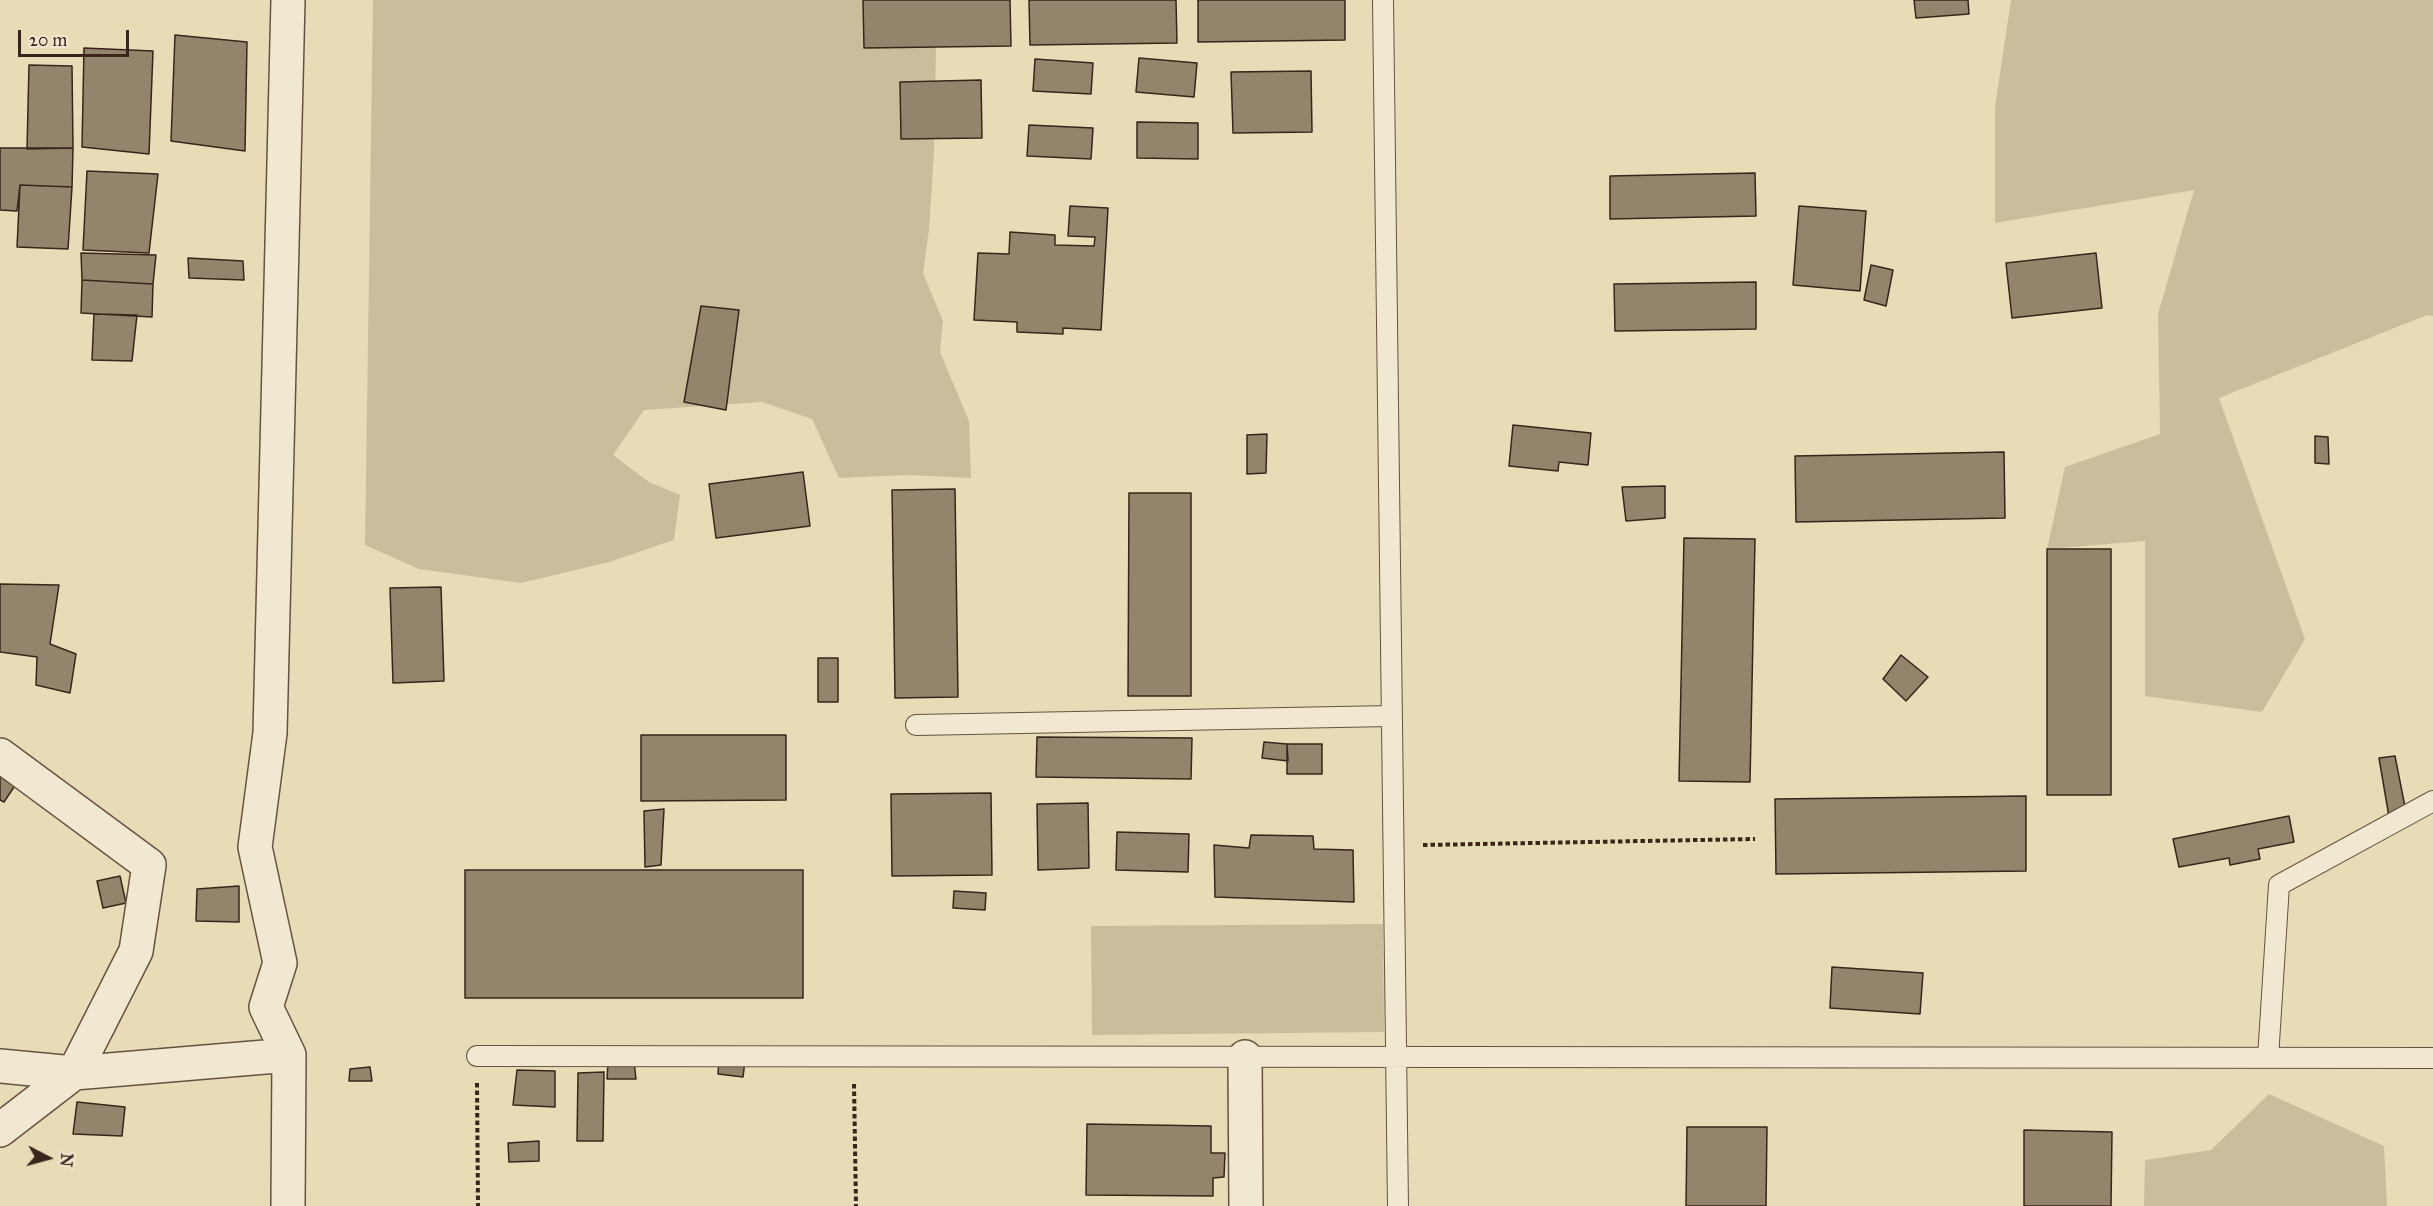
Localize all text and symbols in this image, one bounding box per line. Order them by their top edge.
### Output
scale bar [21,18,132,56]
text: 20 m [29,29,67,51]
north arrow [18,1128,78,1188]
text: N [56,1152,77,1168]

